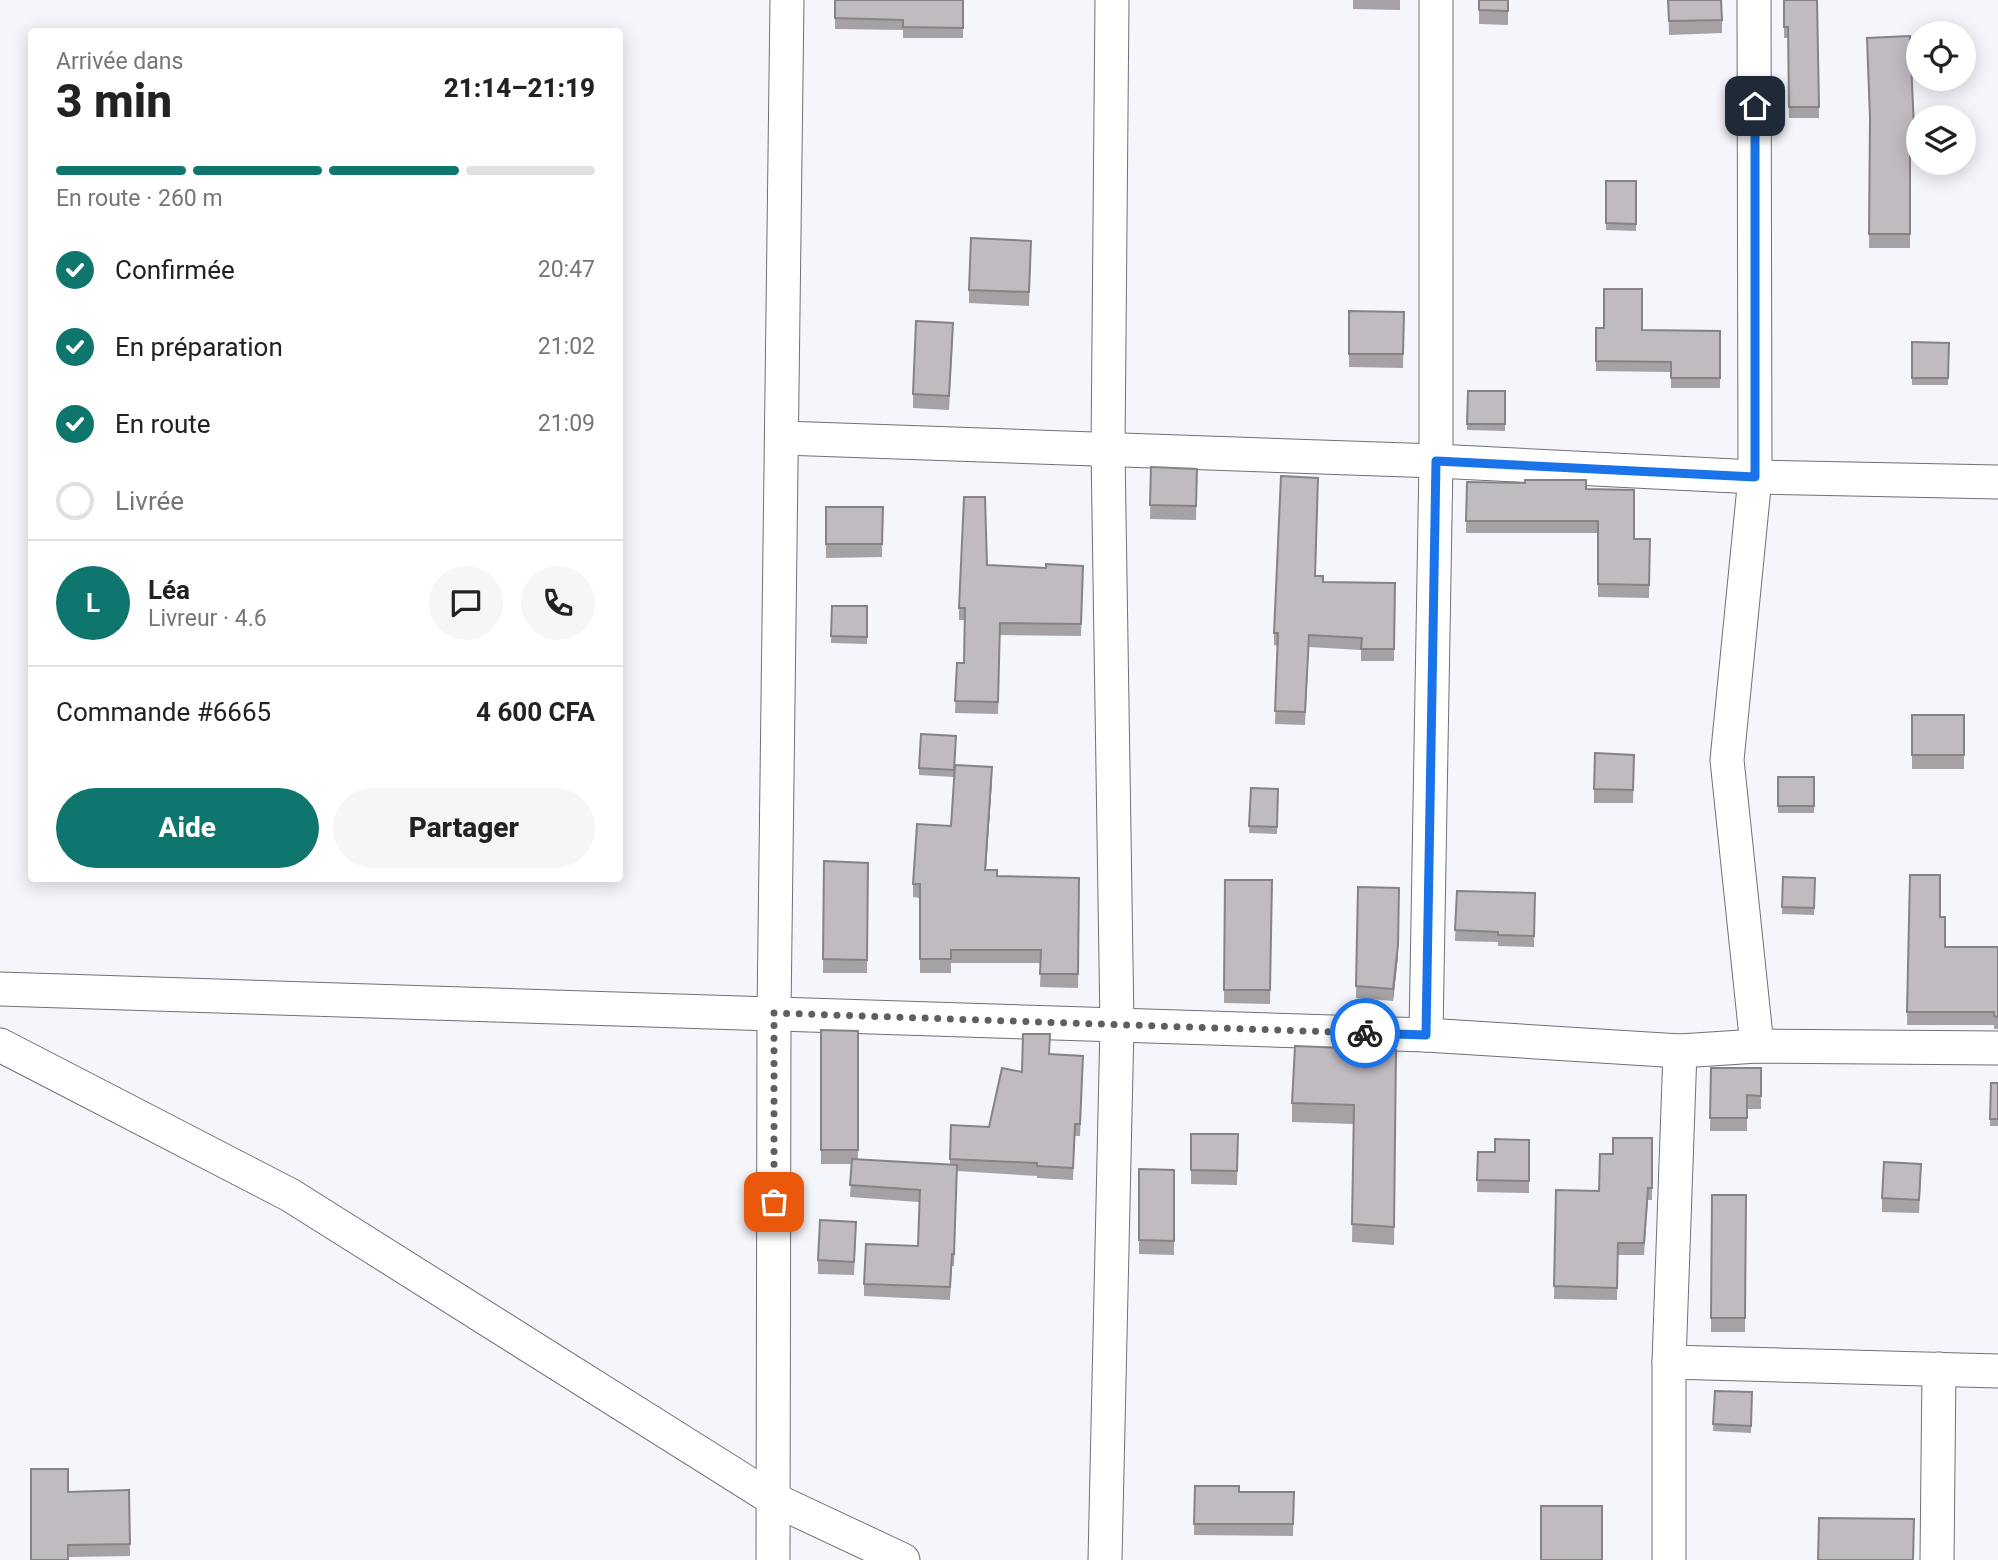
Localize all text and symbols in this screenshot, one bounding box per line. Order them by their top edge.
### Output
map controls [1906,21,1976,175]
button: locate [1906,21,1976,91]
text: Arrivée dans [56,48,183,75]
text: 21:14–21:19 [444,73,595,103]
text: 3 min [56,74,172,128]
pin [1725,76,1785,136]
icon: home [1736,87,1774,125]
button: layers [1906,105,1976,175]
text: En route · 260 m [56,185,223,212]
icon: check [56,251,94,289]
text: Confirmée [115,255,235,285]
text: 20:47 [538,256,595,283]
icon: check [56,328,94,366]
text: En préparation [115,332,283,362]
text: 21:02 [538,333,595,360]
icon: check [56,405,94,443]
text: En route [115,409,211,439]
text: 21:09 [538,410,595,437]
text: Livrée [115,486,184,516]
button: chat [429,566,503,640]
button: phone [521,566,595,640]
text: Léa [148,575,190,605]
text: L [86,588,100,618]
text: Livreur · 4.6 [148,605,267,632]
text: Commande #6665 [56,697,271,727]
text: 4 600 CFA [476,697,595,727]
button: Aide [56,788,319,868]
button: Partager [333,788,595,868]
courier [1330,998,1400,1068]
icon: bike [1346,1014,1384,1052]
pin [744,1172,804,1232]
icon: bag [755,1183,793,1221]

